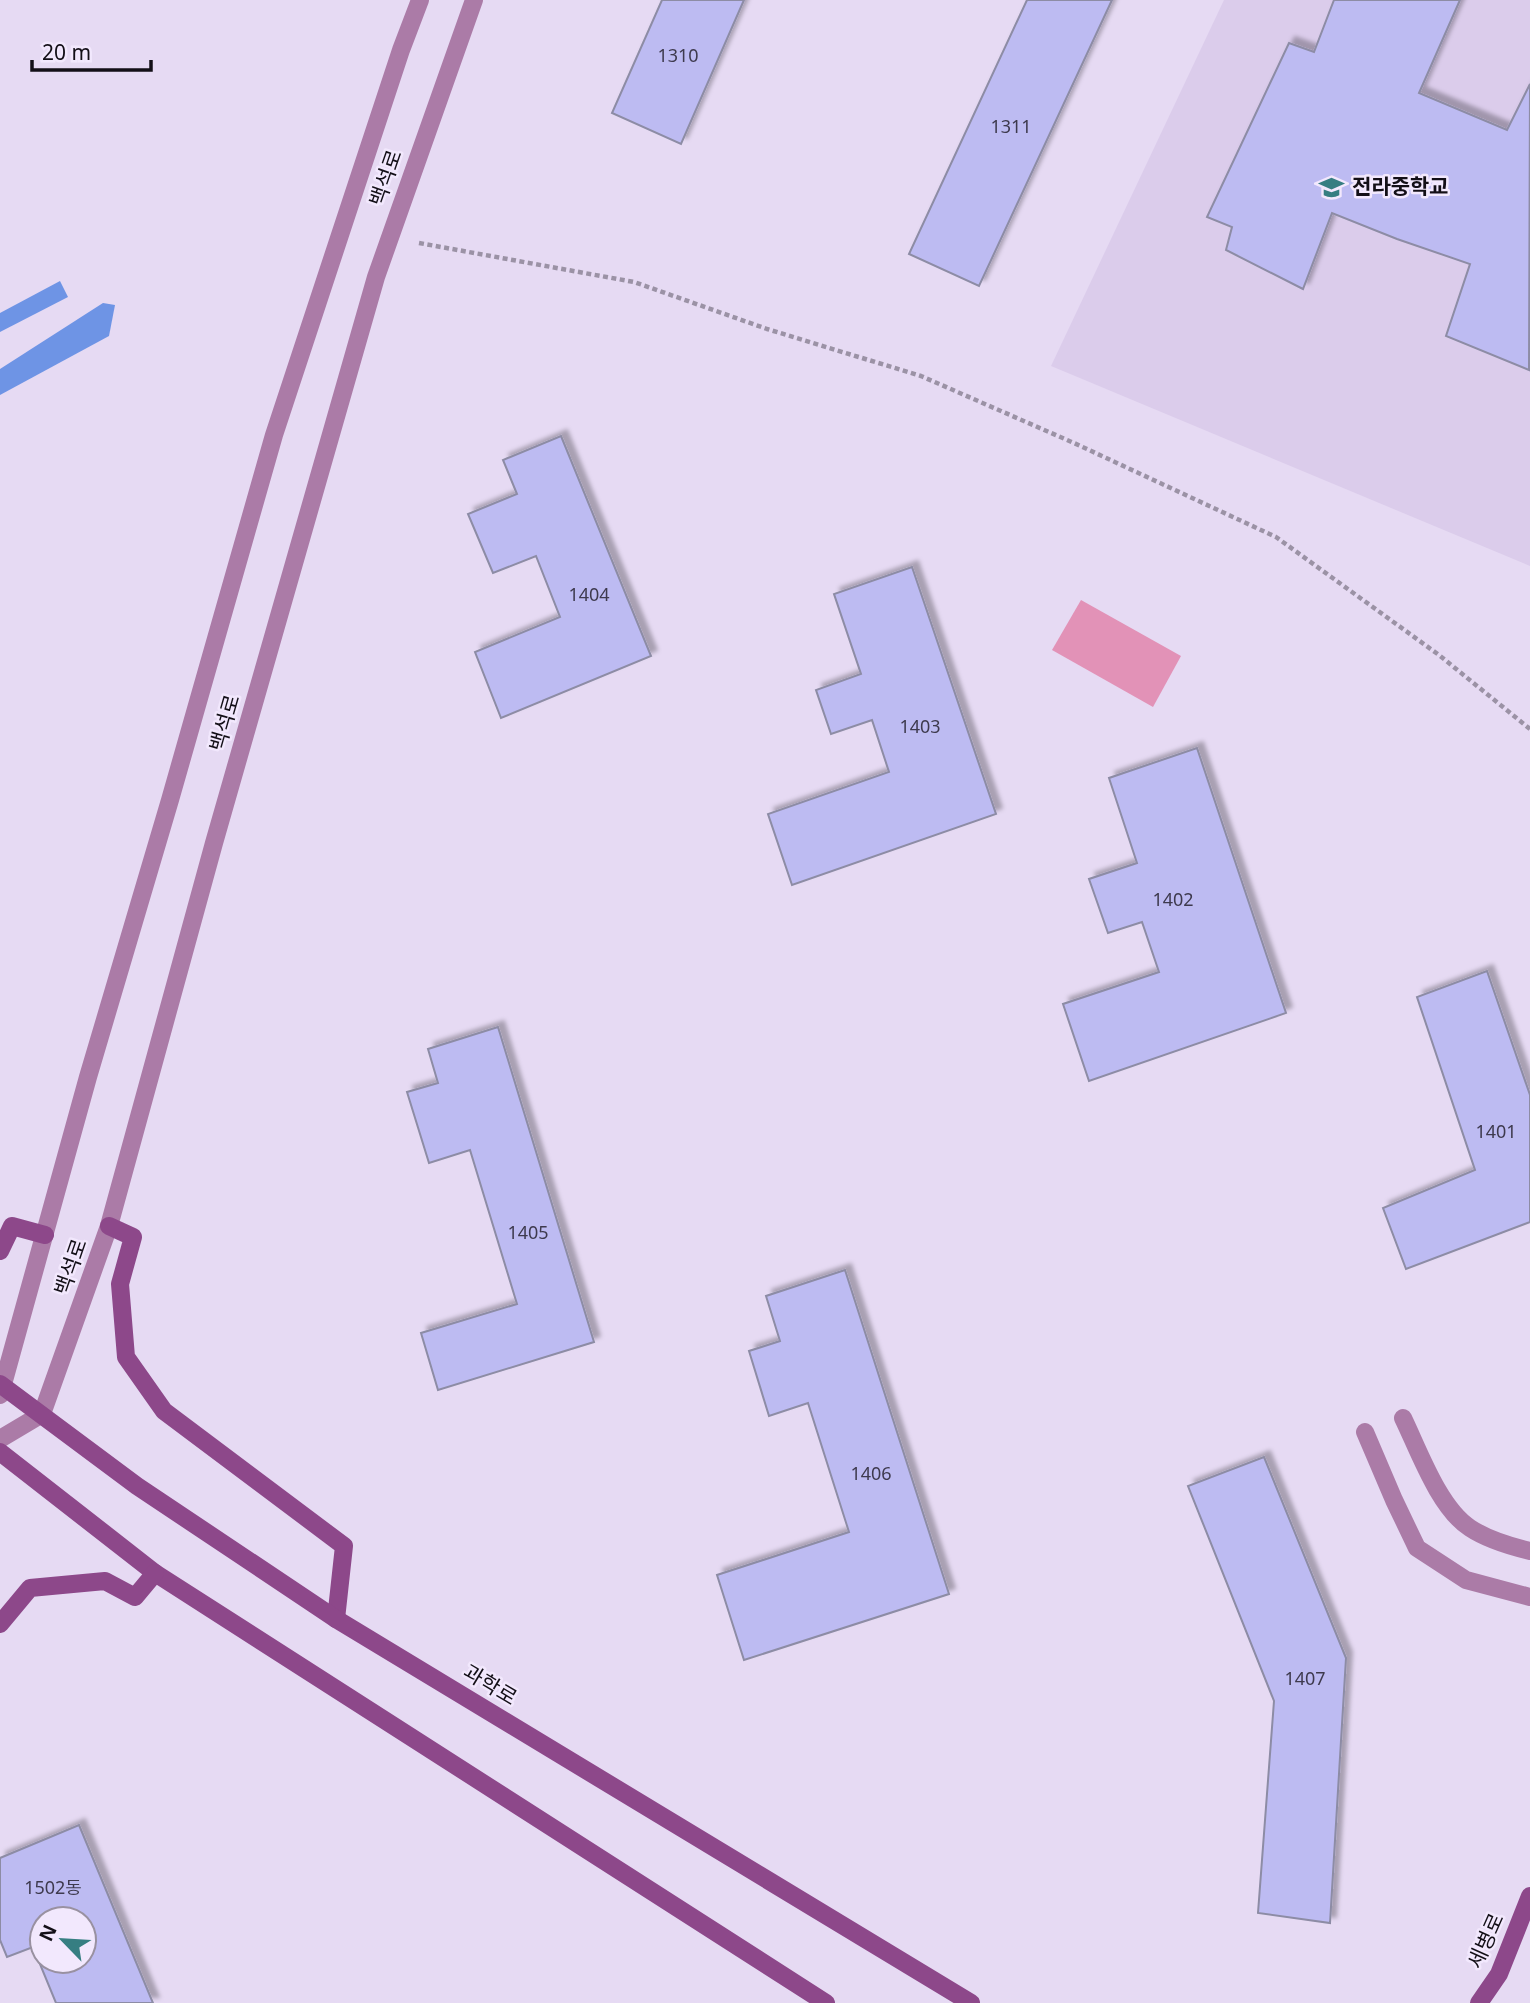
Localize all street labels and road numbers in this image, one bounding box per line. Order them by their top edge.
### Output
street label: 백석로 [362,146,408,210]
street label: 백석로 [203,691,245,754]
street label: 백석로 [47,1235,93,1299]
street label: 과학로 [458,1657,523,1711]
street label: 세병로 [1461,1908,1510,1973]

